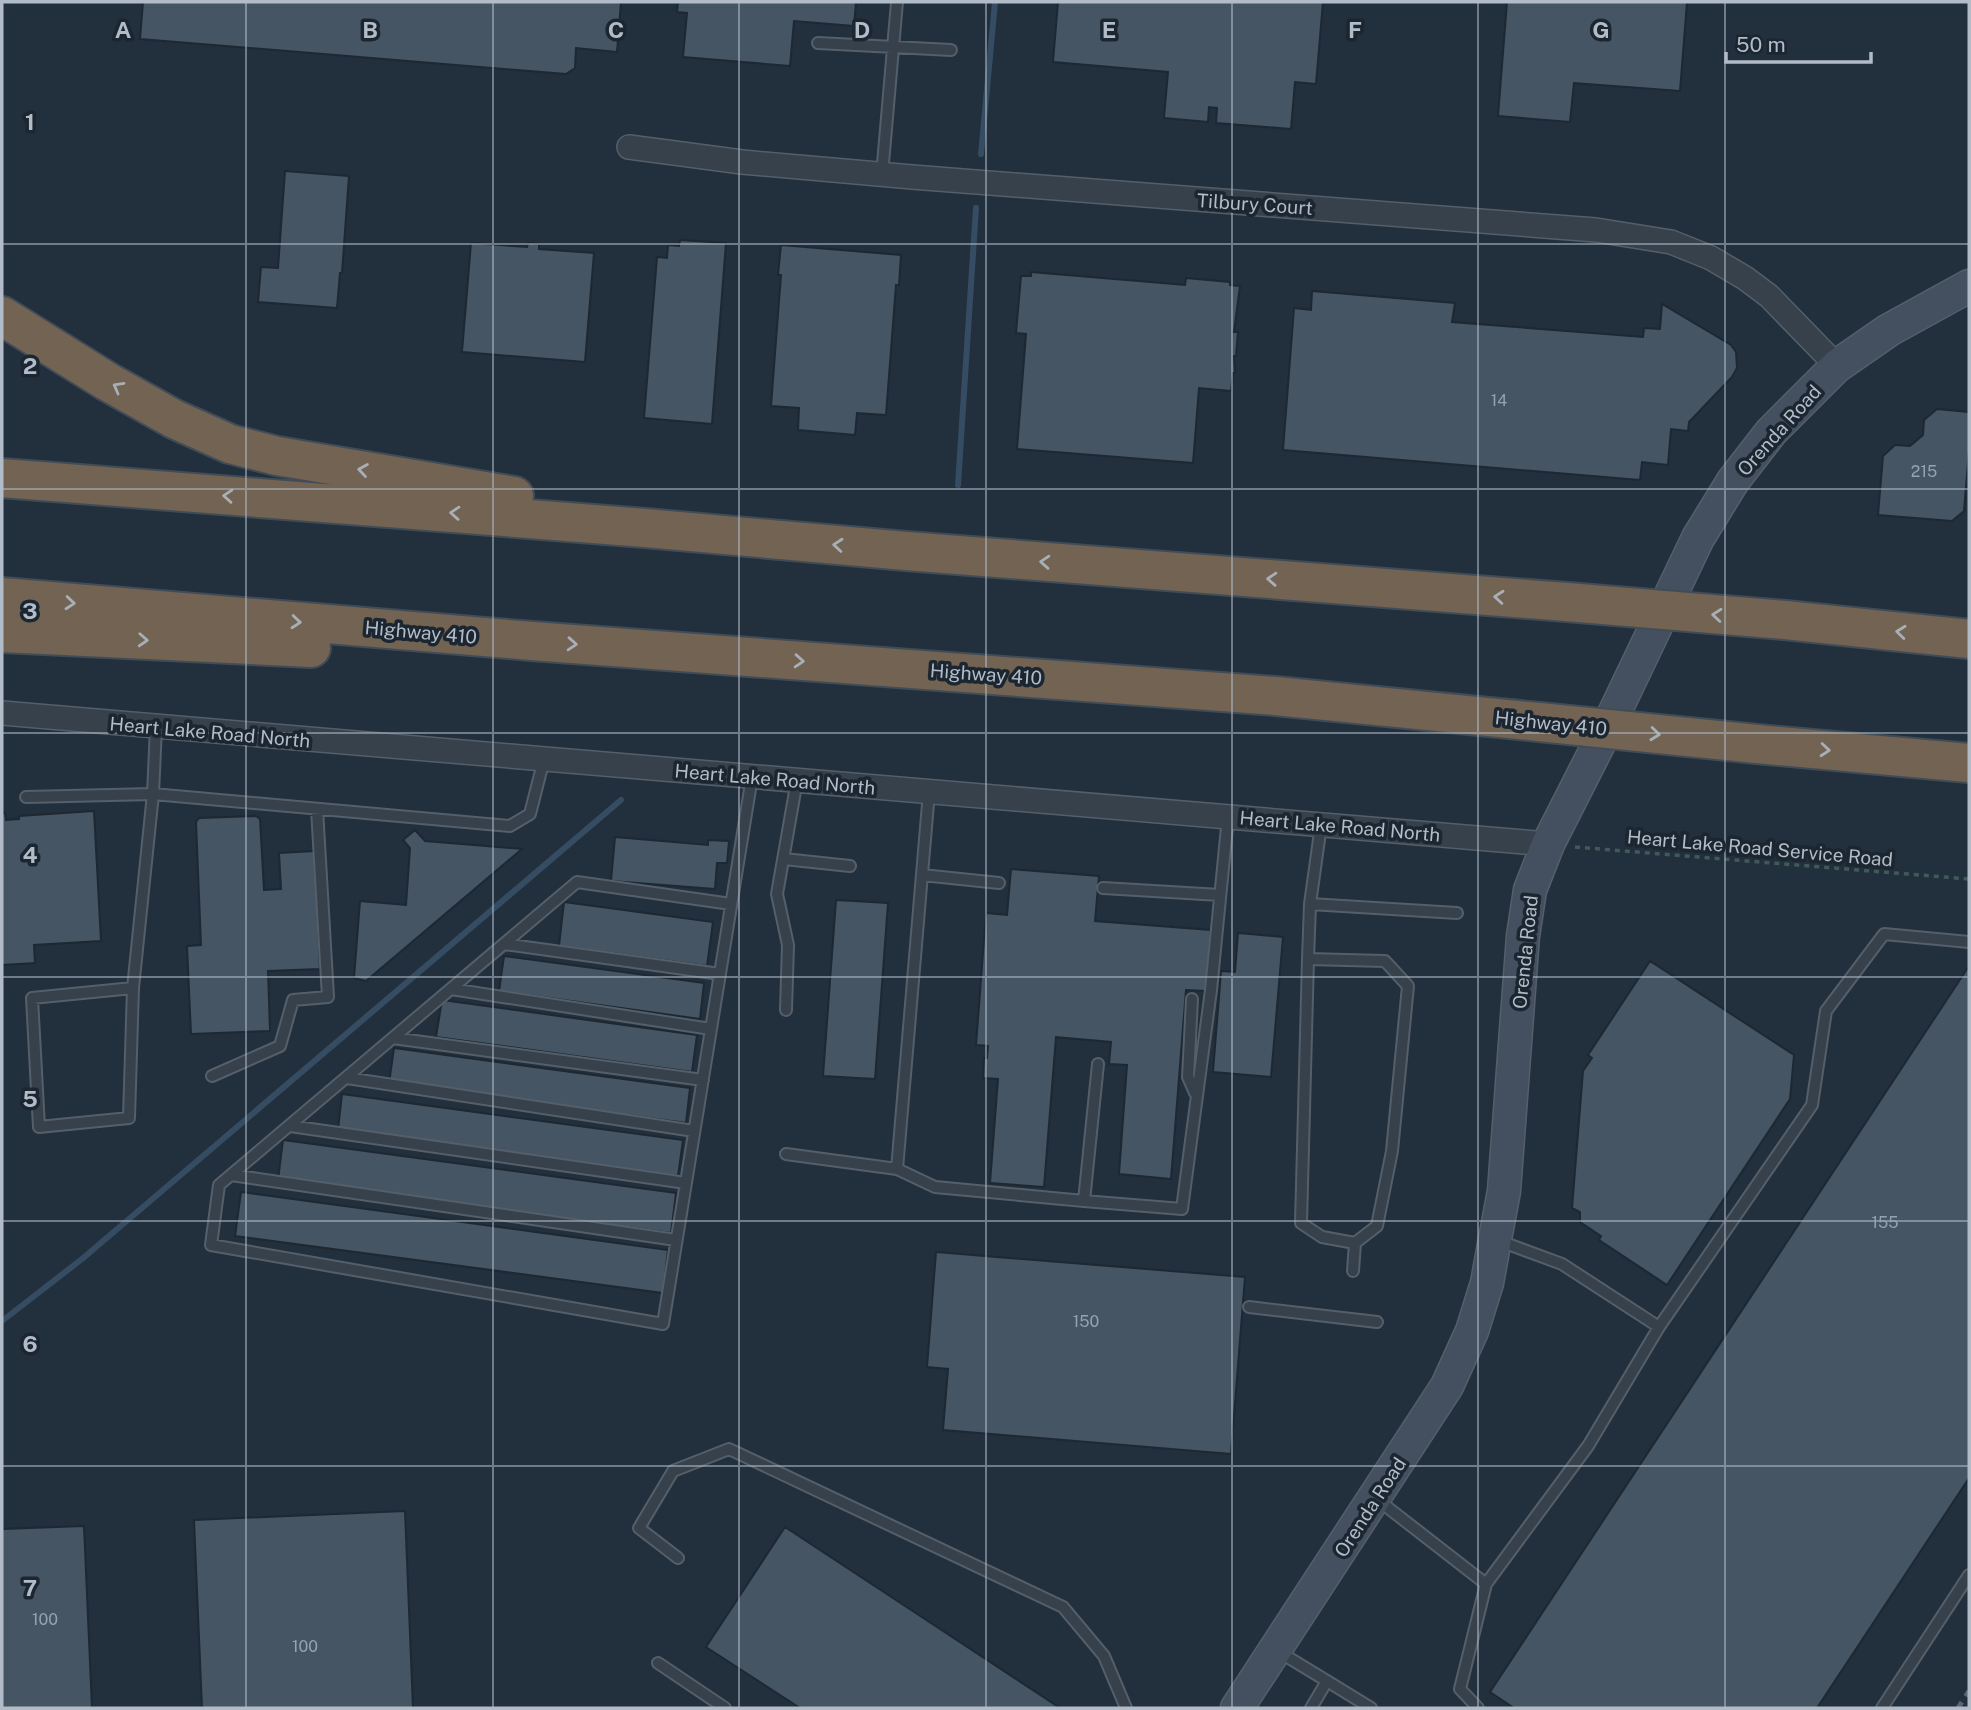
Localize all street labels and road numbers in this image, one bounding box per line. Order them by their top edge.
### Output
street label: Tilbury Court [1196,189,1314,219]
street label: Orenda Road [1733,380,1825,480]
street label: Highway 410 [364,616,478,648]
street label: Highway 410 [929,659,1043,689]
street label: Highway 410 [1494,706,1608,740]
street label: Heart Lake Road North [109,712,311,752]
street label: Heart Lake Road North [674,759,876,799]
street label: Heart Lake Road North [1239,806,1441,846]
street label: Heart Lake Road Service Road [1626,825,1894,871]
street label: Orenda Road [1508,894,1542,1010]
street label: Orenda Road [1330,1453,1410,1561]

